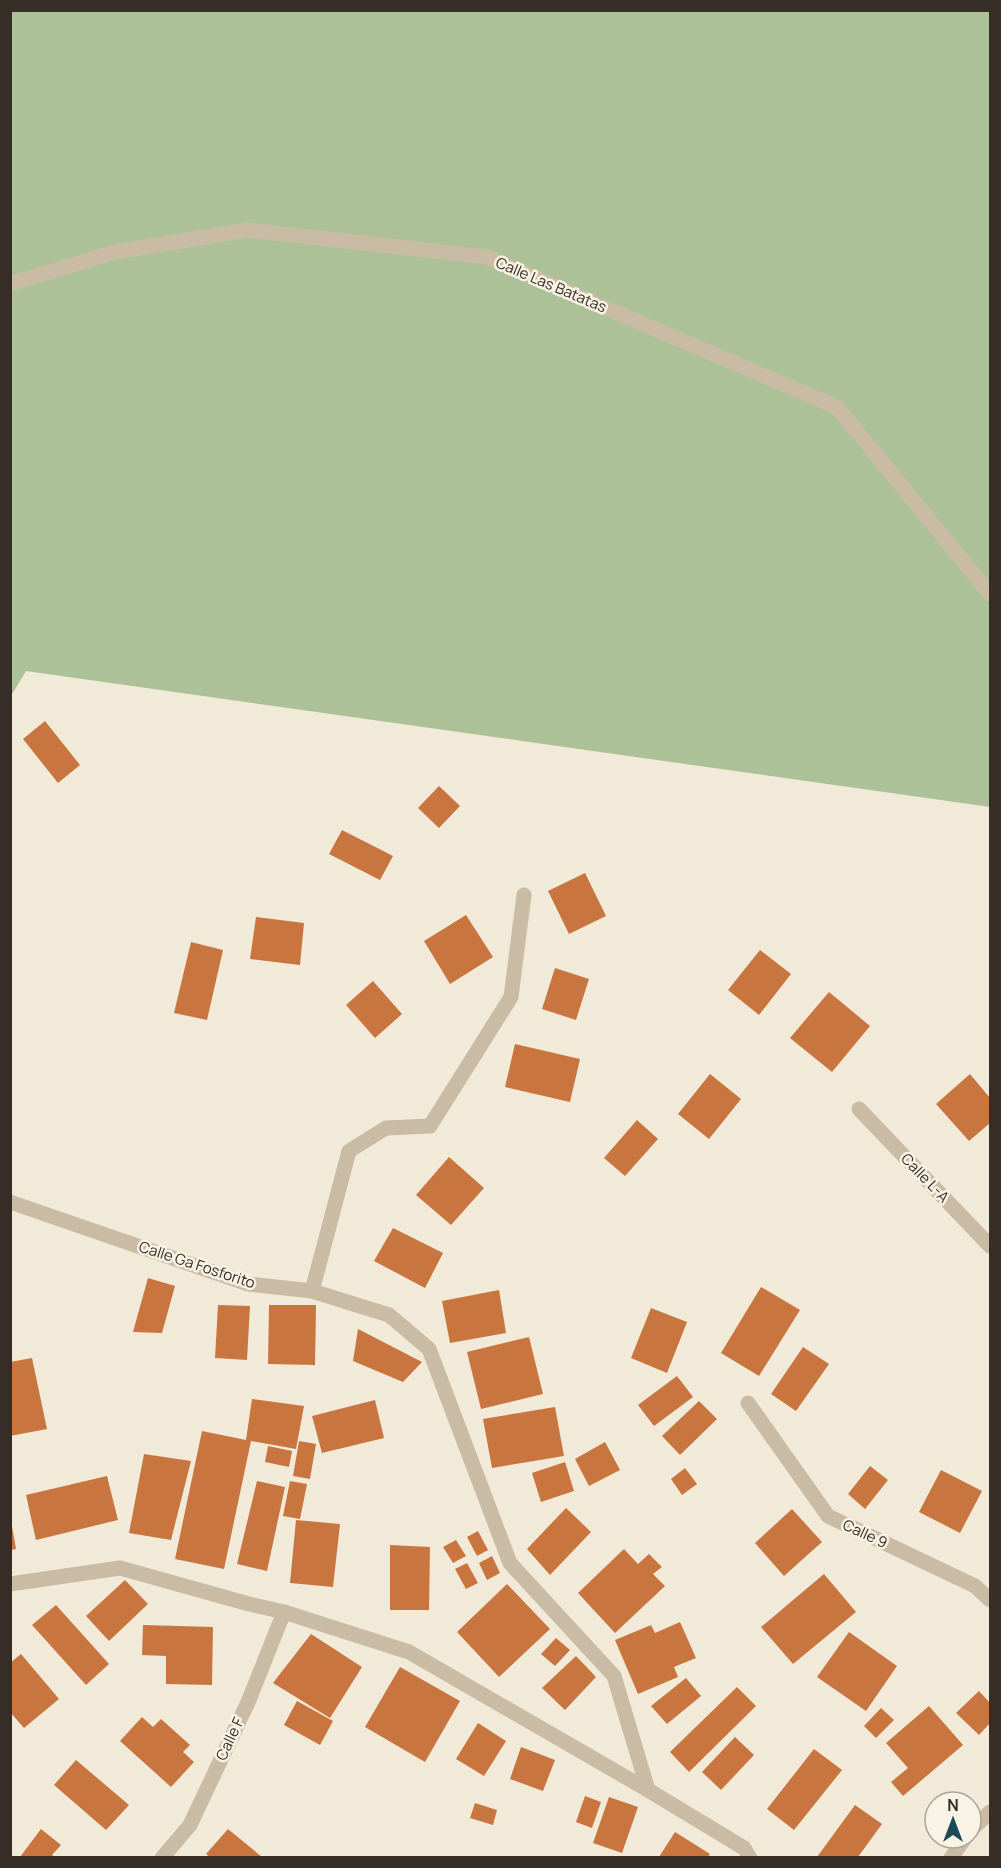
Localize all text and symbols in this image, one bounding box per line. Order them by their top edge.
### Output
street label: Calle Las Batatas [492,252,610,317]
street label: Calle L-A [897,1148,955,1207]
street label: Calle Ga Fosforito [136,1236,258,1293]
street label: Calle 9 [839,1514,891,1553]
street label: Calle F [210,1713,249,1764]
north arrow [923,1790,983,1850]
text: N [947,1794,959,1816]

